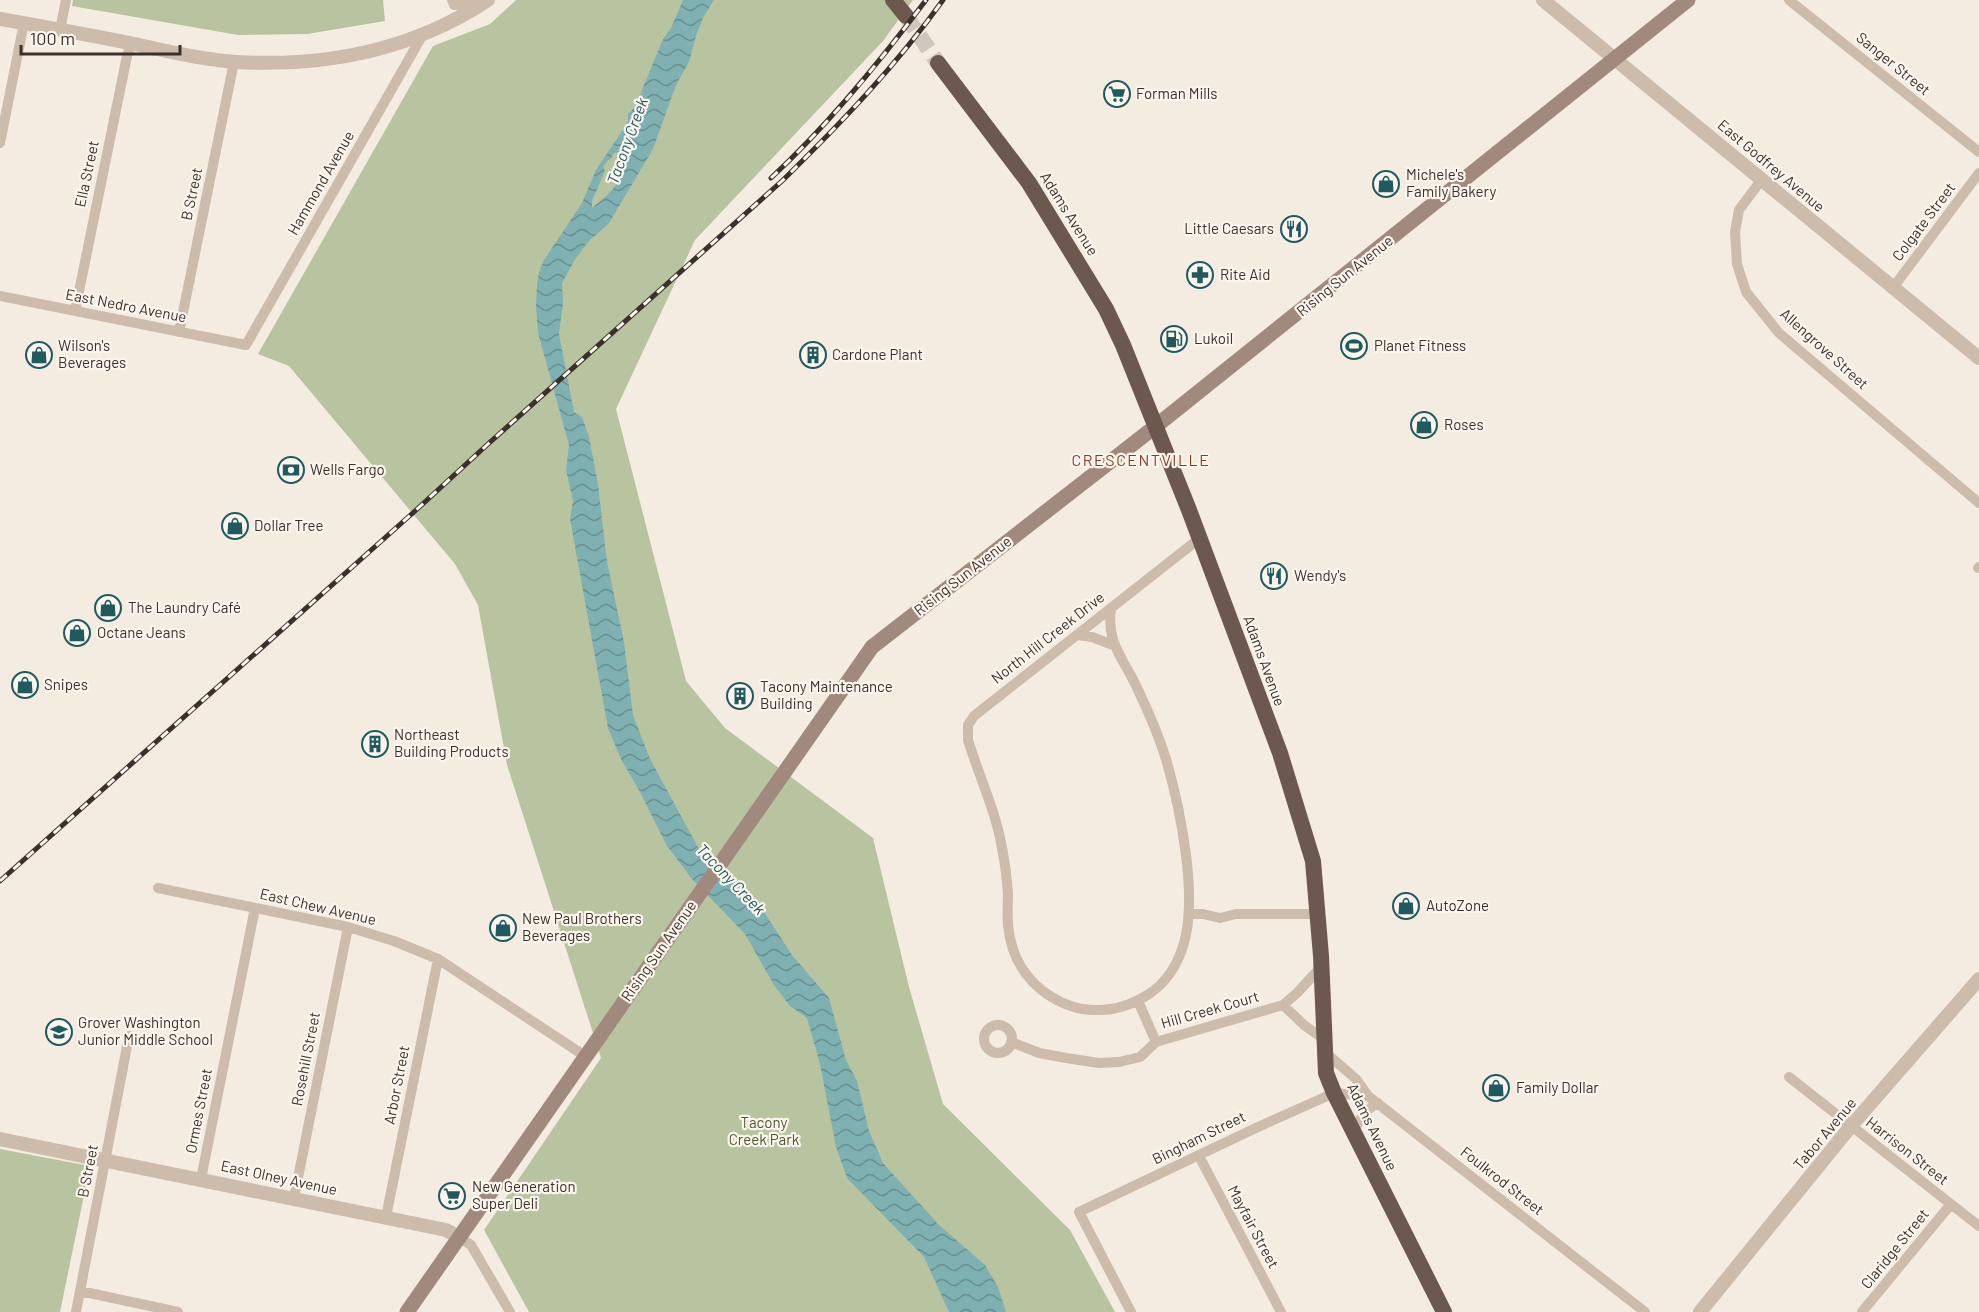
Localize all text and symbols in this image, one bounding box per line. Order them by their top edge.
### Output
scale bar [21,18,180,56]
text: 100 m [30,27,75,49]
street label: Sanger Street [1853,28,1934,99]
supermarket icon: Forman Mills [1102,79,1132,109]
place label: Forman Mills [1136,84,1217,102]
water label: Tacony Creek [602,95,651,187]
street label: East Godfrey Avenue [1715,115,1829,215]
street label: Hammond Avenue [283,127,357,238]
street label: Ella Street [70,139,102,209]
place label: Michele's Family Bakery [1406,165,1496,200]
street label: B Street [177,166,205,222]
street label: Adams Avenue [1037,168,1103,259]
shop icon: Michele's Family Bakery [1371,169,1401,199]
street label: Colgate Street [1888,179,1959,264]
restaurant icon: Little Caesars [1279,214,1309,244]
place label: Little Caesars [1184,219,1274,237]
street label: Rising Sun Avenue [1293,231,1396,320]
pharmacy icon: Rite Aid [1185,260,1215,290]
place label: Rite Aid [1220,265,1270,283]
street label: East Nedro Avenue [64,284,188,326]
street label: Allengrove Street [1777,304,1872,392]
fuel station icon: Lukoil [1159,324,1189,354]
place label: Lukoil [1194,329,1233,347]
sports icon: Planet Fitness [1339,331,1369,361]
place label: Wilson's Beverages [58,336,126,371]
place label: Planet Fitness [1374,336,1466,354]
shop icon: Wilson's Beverages [24,340,54,370]
building icon: Cardone Plant [798,340,828,370]
place label: Cardone Plant [832,345,923,363]
shop icon: Roses [1409,410,1439,440]
place label: Roses [1444,415,1484,433]
district label: CRESCENTVILLE [1072,450,1210,469]
bank icon: Wells Fargo [276,455,306,485]
place label: Wells Fargo [310,460,385,478]
shop icon: Dollar Tree [220,511,250,541]
place label: Dollar Tree [254,516,324,534]
street label: Rising Sun Avenue [910,532,1015,619]
restaurant icon: Wendy's [1259,561,1289,591]
place label: Wendy's [1294,566,1346,584]
street label: North Hill Creek Drive [987,587,1107,687]
shop icon: The Laundry Café [93,593,123,623]
place label: The Laundry Café [128,598,241,616]
street label: Adams Avenue [1240,613,1290,708]
shop icon: Octane Jeans [62,618,92,648]
place label: Octane Jeans [97,623,186,641]
shop icon: Snipes [10,670,40,700]
place label: Snipes [44,675,88,693]
place label: Tacony Maintenance Building [760,677,893,712]
building icon: Tacony Maintenance Building [725,681,755,711]
place label: Northeast Building Products [394,725,509,760]
building icon: Northeast Building Products [360,729,390,759]
water label: Tacony Creek [693,839,770,918]
street label: East Chew Avenue [258,884,378,928]
shop icon: AutoZone [1391,891,1421,921]
place label: AutoZone [1426,896,1489,914]
street label: Rising Sun Avenue [617,897,700,1004]
place label: New Paul Brothers Beverages [522,909,642,944]
shop icon: New Paul Brothers Beverages [488,913,518,943]
street label: Hill Creek Court [1159,986,1261,1032]
street label: Rosehill Street [287,1010,323,1107]
place label: Grover Washington Junior Middle School [78,1013,213,1048]
school or university icon: Grover Washington Junior Middle School [44,1017,74,1047]
street label: Arbor Street [380,1044,413,1126]
street label: Ormes Street [181,1067,215,1155]
shop icon: Family Dollar [1481,1073,1511,1103]
place label: Family Dollar [1516,1078,1599,1096]
street label: Adams Avenue [1344,1080,1402,1173]
street label: Tabor Avenue [1789,1094,1860,1173]
street label: Bingham Street [1149,1107,1248,1167]
street label: Harrison Street [1863,1112,1952,1188]
park label: Tacony Creek Park [729,1113,800,1148]
street label: Foulkrod Street [1457,1142,1548,1218]
street label: B Street [73,1143,101,1199]
street label: East Olney Avenue [219,1156,339,1198]
place label: New Generation Super Deli [472,1177,576,1212]
supermarket icon: New Generation Super Deli [437,1181,467,1211]
street label: Mayfair Street [1225,1182,1283,1271]
street label: Claridge Street [1856,1205,1932,1292]

